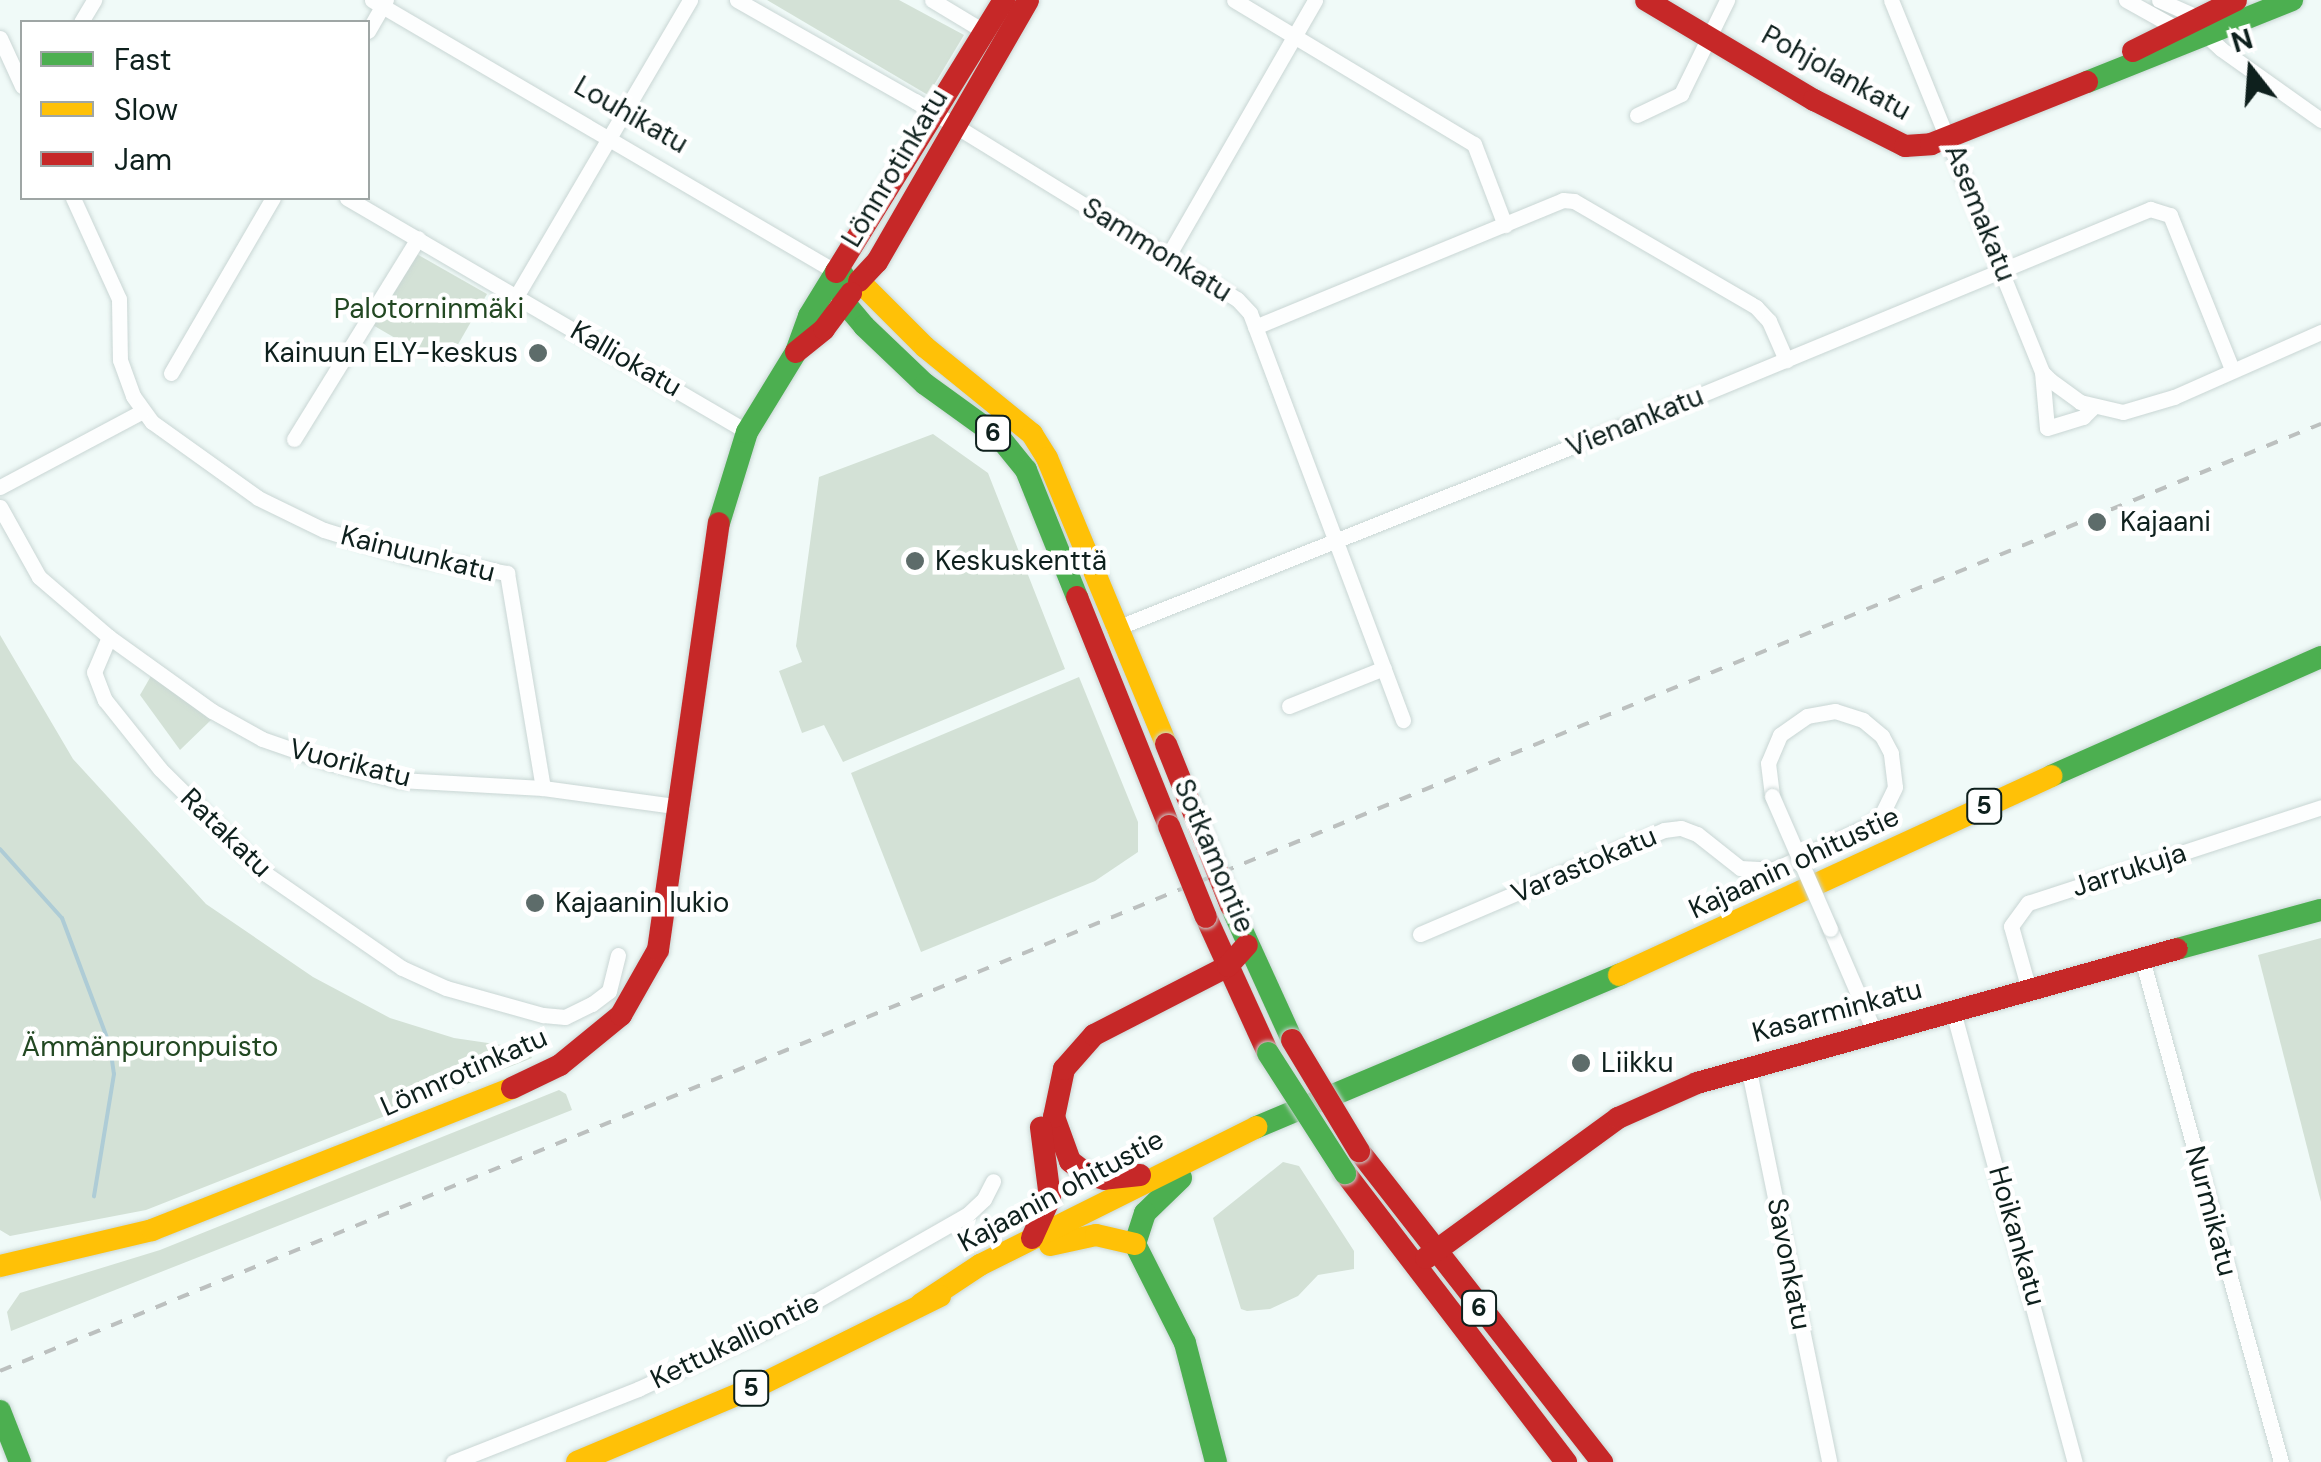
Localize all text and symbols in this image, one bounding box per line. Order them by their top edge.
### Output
street label: Pohjolankatu [1756,18,1916,128]
legend [20,20,370,200]
north arrow [2201,20,2301,120]
text: N [2227,20,2257,62]
text: Fast [114,40,172,79]
street label: Louhikatu [568,69,694,161]
street label: Lönnrotinkatu [835,83,955,253]
text: Slow [114,90,178,129]
text: Jam [114,140,172,179]
street label: Asemakatu [1937,140,2023,286]
street label: Sammonkatu [1076,191,1238,309]
park label: Palotorninmäki [334,292,524,326]
street label: Kalliokatu [564,314,688,404]
place label: Kainuun ELY-keskus [264,336,518,370]
marker: Kainuun ELY-keskus [527,342,549,364]
street label: Vienankatu [1562,379,1708,465]
road number: 6 [973,413,1013,453]
place label: Kajaani [2120,505,2211,539]
marker: Kajaani [2084,509,2110,535]
street label: Kainuunkatu [337,519,499,589]
place label: Keskuskenttä [935,544,1107,578]
marker: Keskuskenttä [904,550,926,572]
street label: Vuorikatu [286,732,414,794]
street label: Sotkamontie [1167,774,1261,938]
street label: Ratakatu [174,782,278,884]
road number: 5 [1964,786,2004,826]
street label: Kajaanin ohitustie [1684,800,1904,926]
street label: Varastokatu [1506,819,1662,911]
street label: Jarrukuja [2068,836,2190,904]
place label: Kajaanin lukio [555,886,729,920]
marker: Kajaanin lukio [524,892,546,914]
street label: Kasarminkatu [1749,972,1925,1050]
street label: Lönnrotinkatu [376,1020,552,1124]
park label: Ämmänpuronpuisto [22,1030,278,1064]
place label: Liikku [1601,1046,1673,1080]
marker: Liikku [1570,1052,1592,1074]
street label: Kajaanin ohitustie [952,1123,1170,1259]
street label: Nurmikatu [2178,1142,2244,1280]
street label: Hoikankatu [1981,1162,2053,1310]
street label: Savonkatu [1760,1195,1818,1333]
street label: Kettukalliontie [645,1286,825,1396]
road number: 6 [1459,1288,1499,1328]
road number: 5 [731,1368,771,1408]

